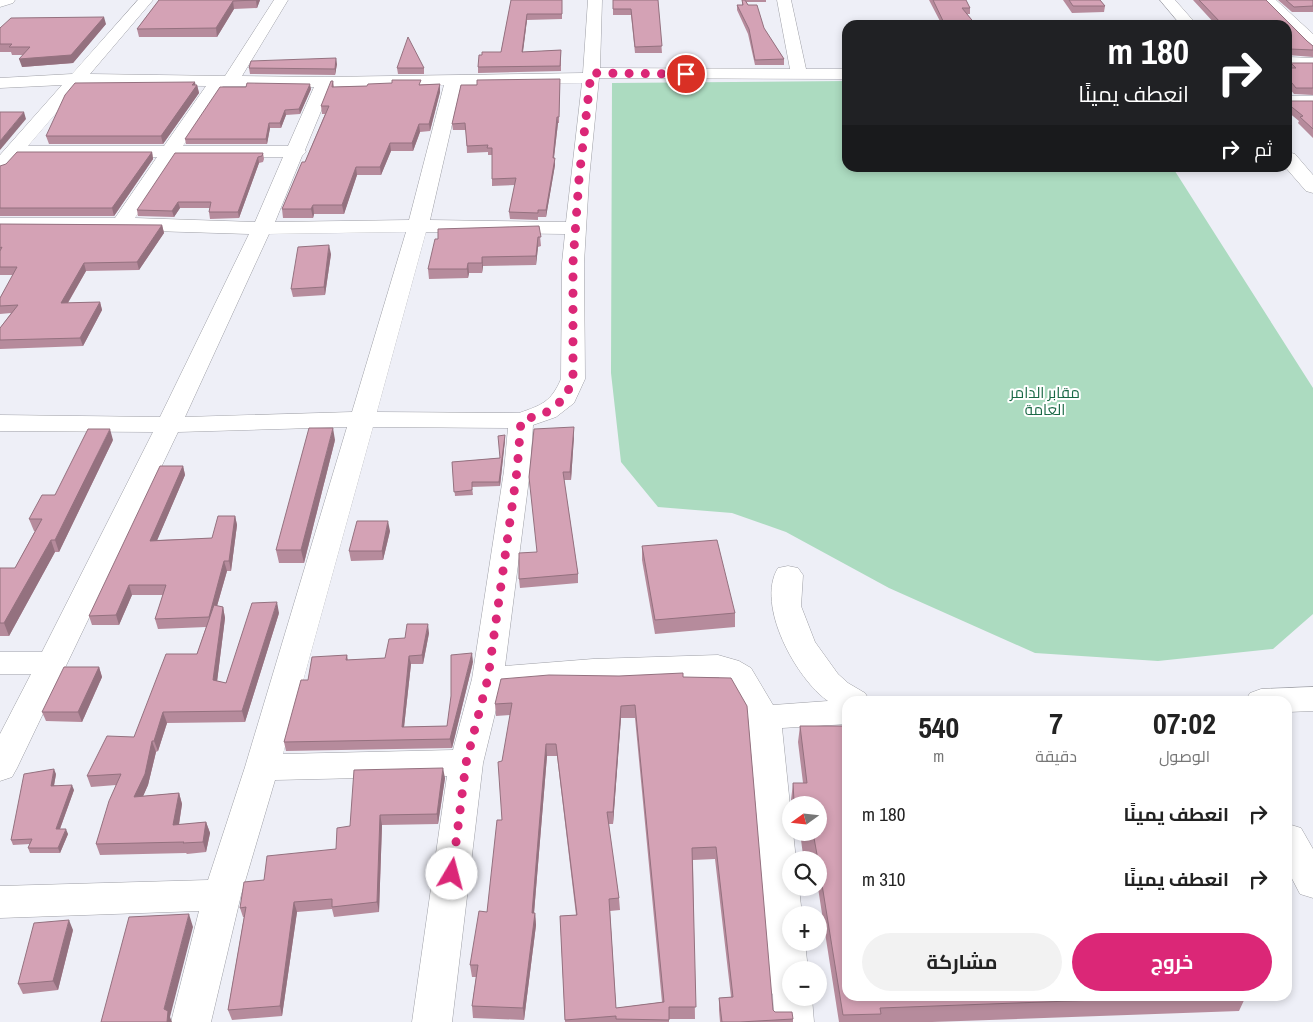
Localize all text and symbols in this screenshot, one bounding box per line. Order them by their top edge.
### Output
text: 180 m [1108,28,1189,75]
icon: right [1207,40,1272,105]
pin [665,53,707,95]
icon: arrive [672,60,700,88]
text: انعطف يمينًا [1078,79,1189,109]
icon: right [1216,135,1244,163]
text: ثم [1254,136,1272,162]
park label: مقابر الدامر العامة [1009,382,1080,420]
text: 7 [1049,703,1063,743]
text: 07:02 [1153,703,1216,743]
text: 540 [918,707,959,747]
text: m [933,745,944,767]
text: دقيقة [1035,745,1077,767]
text: الوصول [1159,745,1210,767]
north arrow [782,796,828,841]
map controls [782,796,827,1006]
icon: right [1244,800,1272,828]
text: 180 m [862,801,905,827]
text: انعطف يمينًا [1123,801,1229,827]
position arrow [425,847,477,899]
button: search [782,851,827,896]
icon: right [1244,865,1272,893]
text: 310 m [862,866,905,892]
text: انعطف يمينًا [1123,866,1229,892]
button: + [782,906,827,951]
button: مشاركة [862,933,1062,991]
button: خروج [1072,933,1272,991]
button: − [782,961,827,1006]

